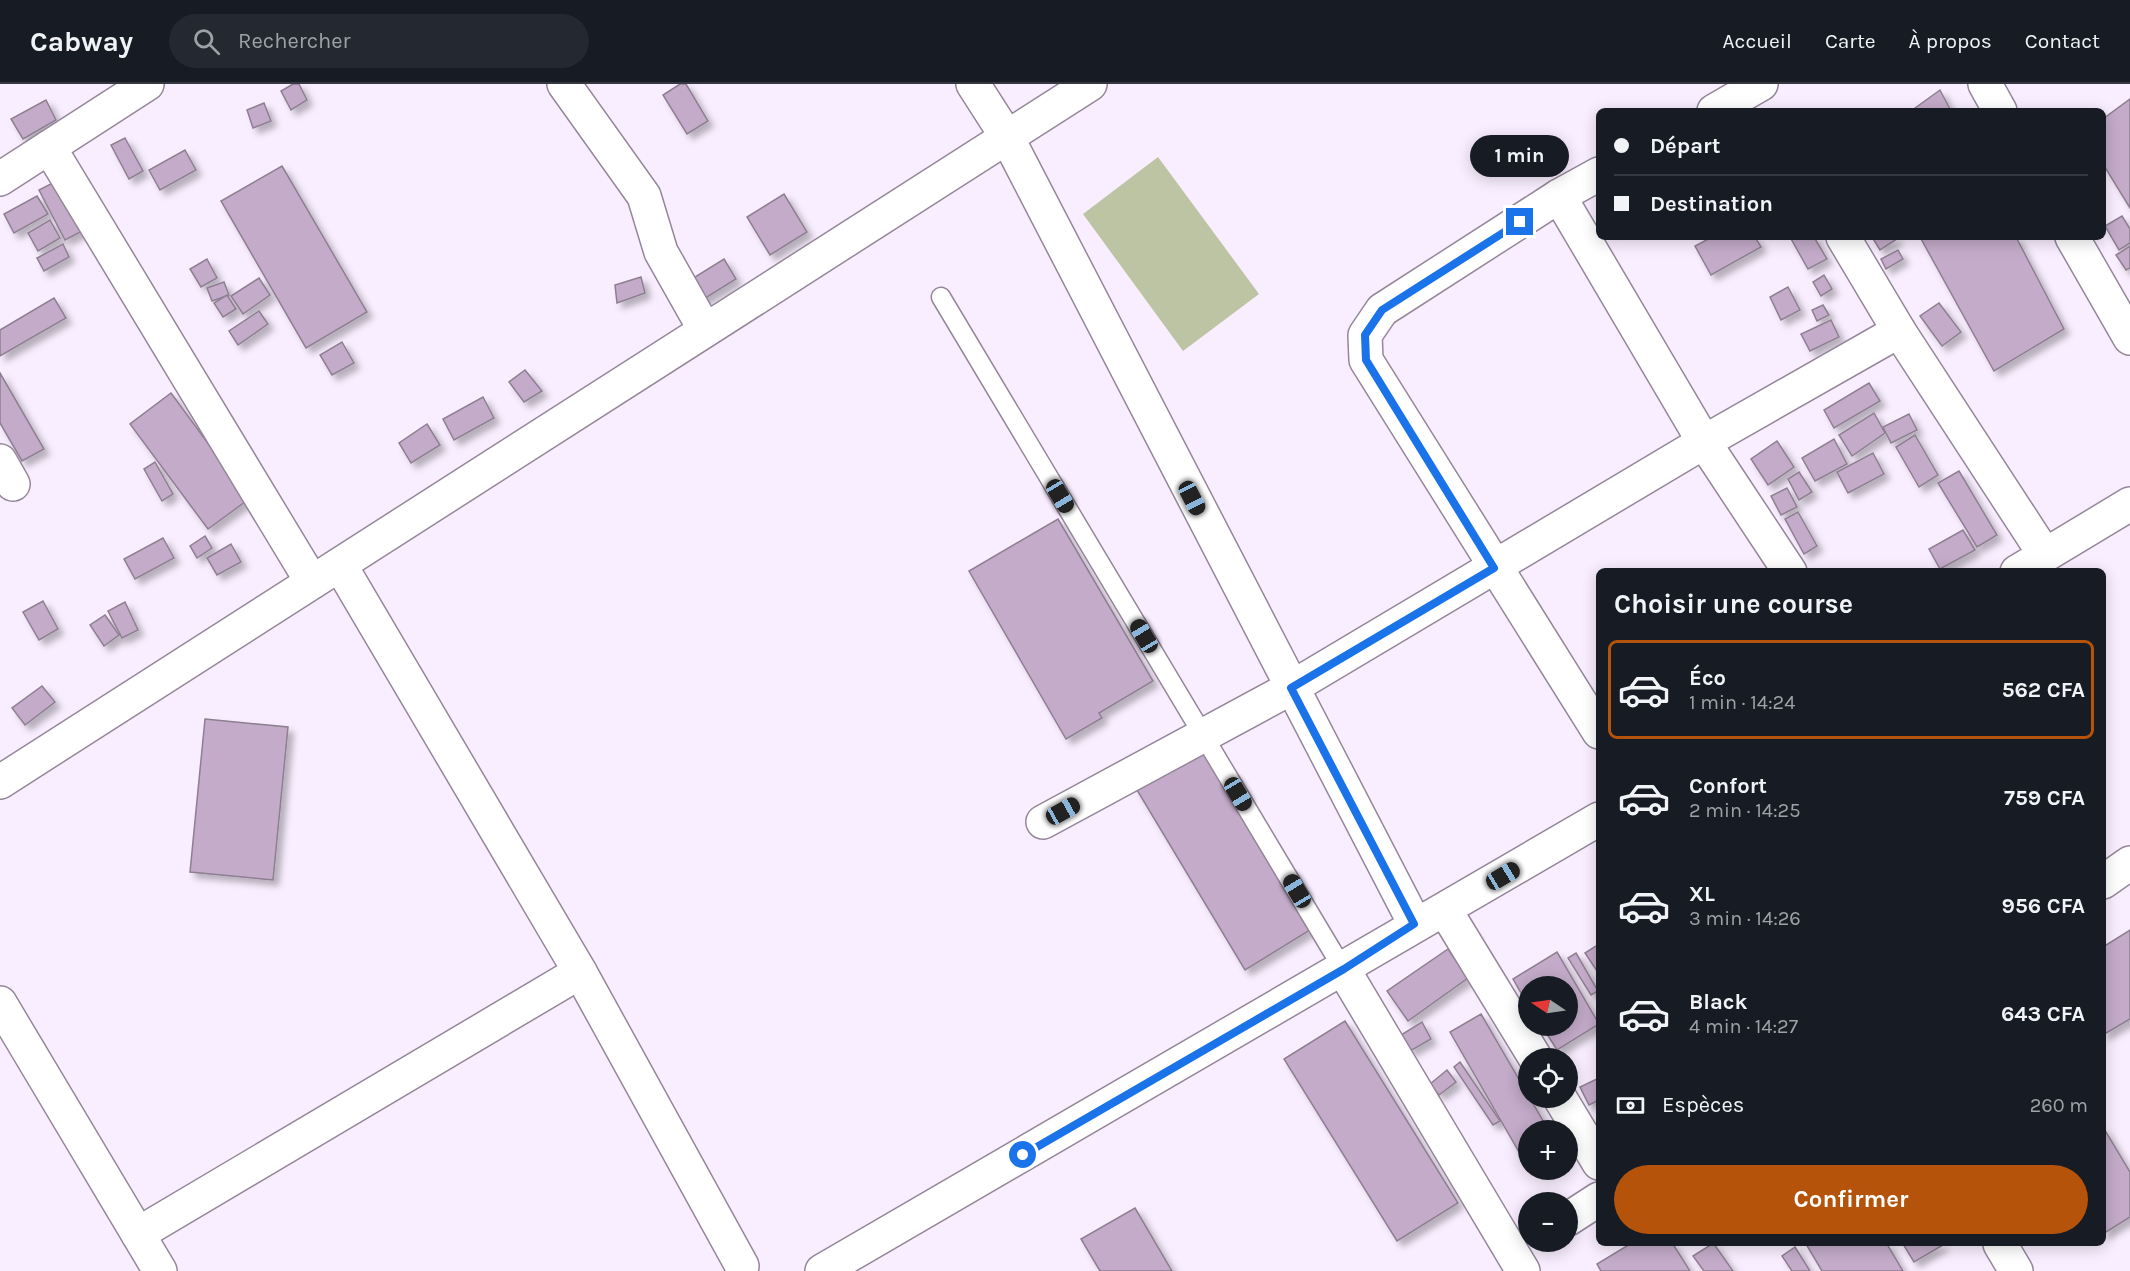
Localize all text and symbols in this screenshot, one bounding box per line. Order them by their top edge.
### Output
search box [169,14,589,68]
text: Cabway [30,25,133,58]
icon: search [190,25,223,58]
text: Rechercher [238,28,351,54]
text: Accueil [1723,29,1792,53]
text: Carte [1825,29,1876,53]
text: À propos [1909,29,1992,53]
text: Contact [2025,29,2100,53]
text: Départ [1650,133,1720,159]
callout: 1 min [1470,135,1570,177]
text: 1 min [1494,144,1545,167]
text: Destination [1650,191,1773,217]
route end [1506,208,1533,235]
car [1043,476,1077,516]
car [1176,478,1208,518]
text: Choisir une course [1614,588,1853,620]
car [1127,616,1161,656]
icon: car [1617,663,1671,717]
text: Éco [1689,665,1726,691]
text: 562 CFA [2002,677,2085,703]
text: 1 min · 14:24 [1689,691,1795,714]
icon: car [1617,771,1671,825]
text: Confort [1689,773,1767,799]
car [1221,774,1255,814]
text: 759 CFA [2004,785,2085,811]
car [1043,794,1083,828]
text: 2 min · 14:25 [1689,799,1800,822]
car [1483,859,1523,893]
car [1280,871,1314,911]
icon: car [1617,879,1671,933]
text: XL [1689,881,1715,907]
text: 956 CFA [2002,893,2085,919]
text: 3 min · 14:26 [1689,907,1801,930]
north arrow [1518,976,1578,1036]
map controls [1518,976,1578,1252]
icon: car [1617,987,1671,1041]
text: Black [1689,989,1748,1015]
text: 643 CFA [2001,1001,2085,1027]
text: 4 min · 14:27 [1689,1015,1798,1038]
button: locate [1518,1048,1578,1108]
icon: cash [1614,1089,1647,1122]
text: Espèces [1662,1092,1744,1118]
text: 260 m [2030,1094,2088,1117]
button: + [1518,1120,1578,1180]
route start [1009,1141,1036,1168]
button: Confirmer [1614,1165,2088,1234]
button: − [1518,1192,1578,1252]

